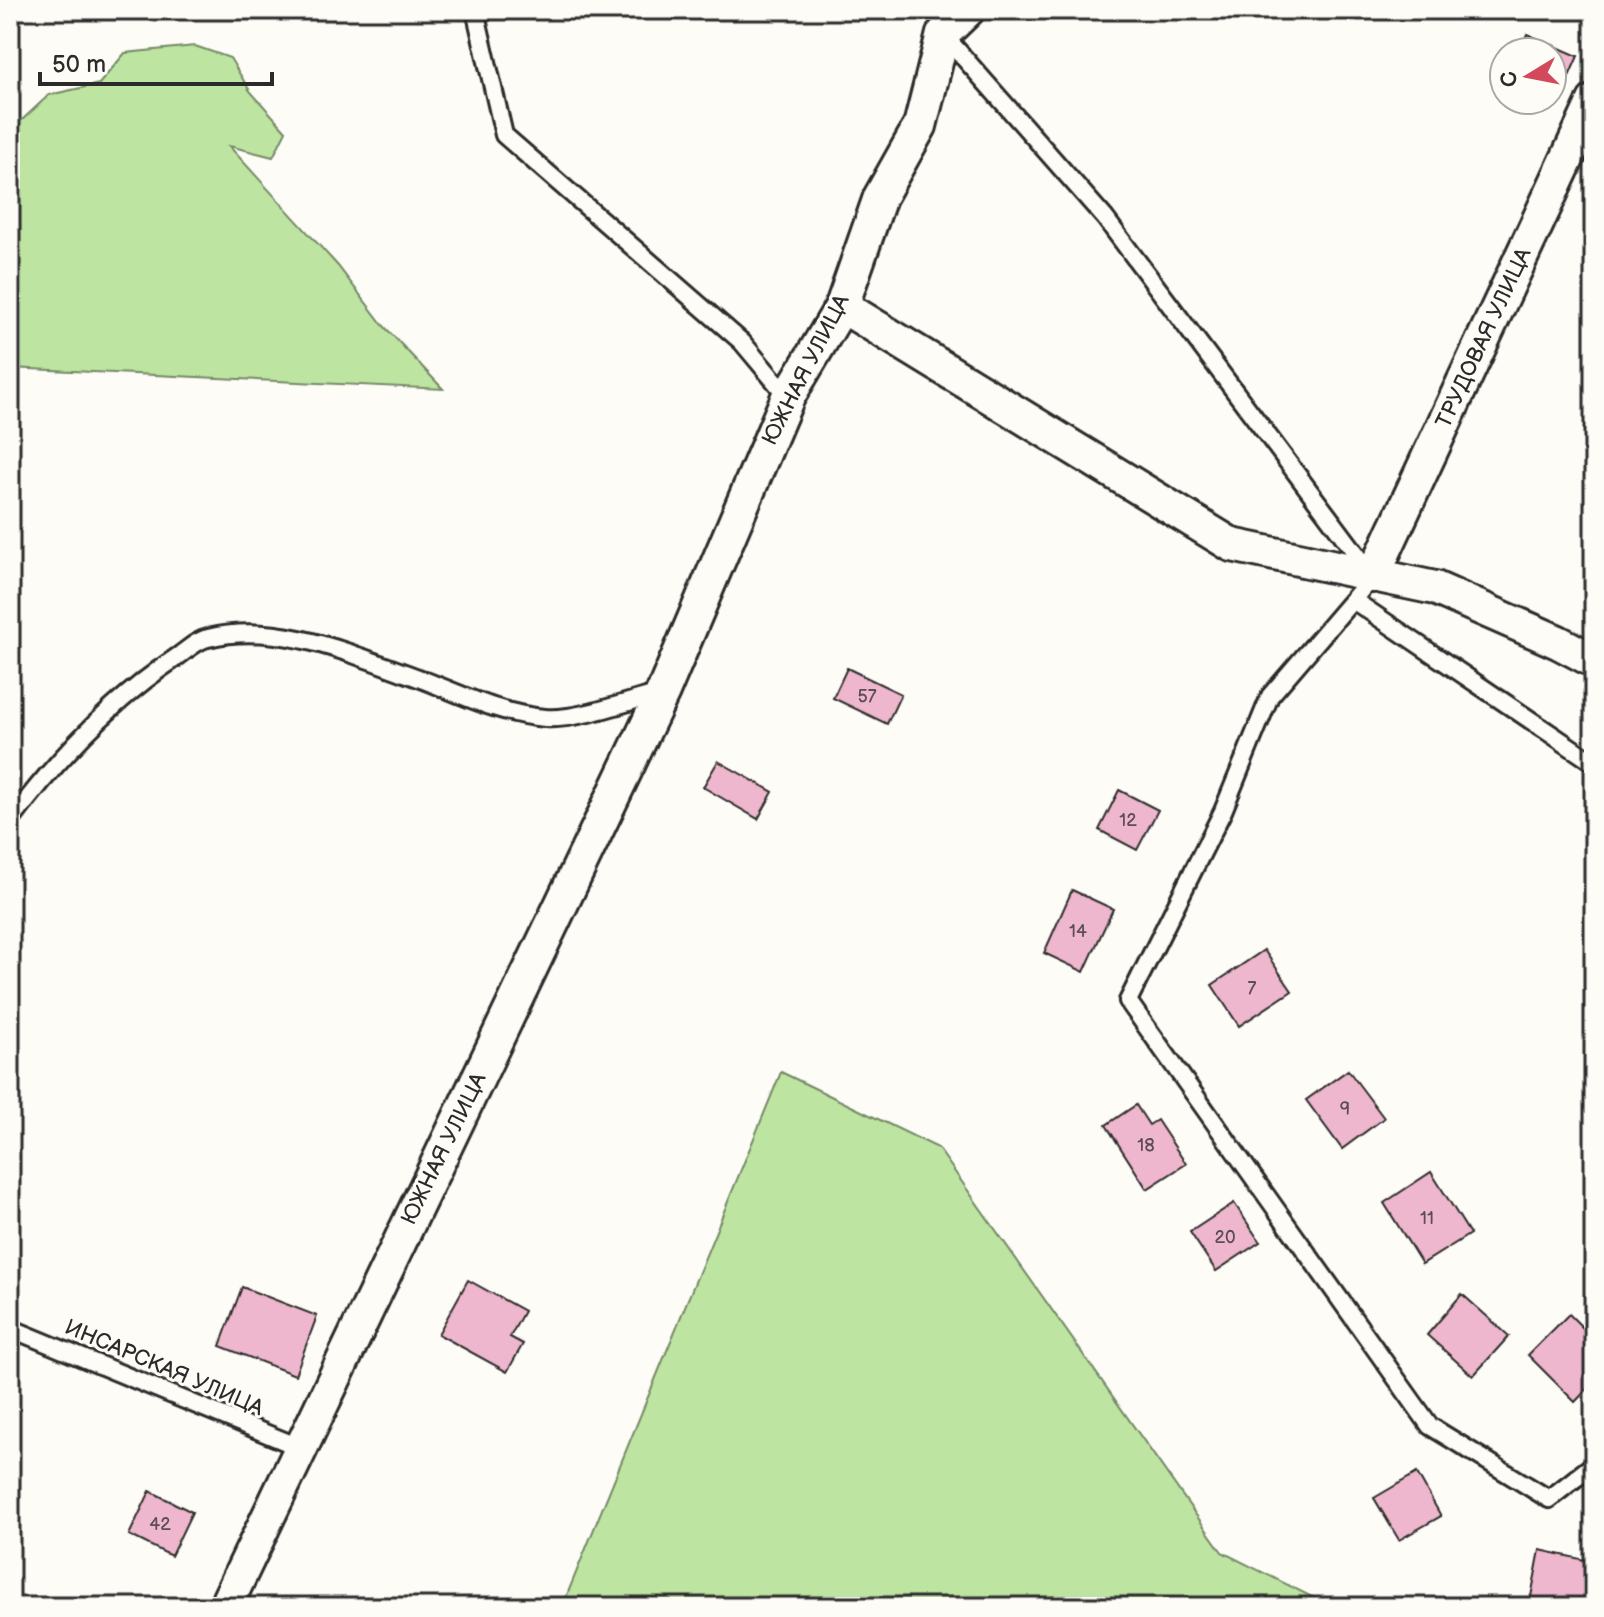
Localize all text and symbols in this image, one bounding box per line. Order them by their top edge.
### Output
scale bar [40,36,272,86]
north arrow [1488,36,1568,116]
text: 50 m [52,50,106,79]
text: С [1495,69,1524,89]
street label: ТРУДОВАЯ УЛИЦА [1430,243,1538,432]
street label: ЮЖНАЯ УЛИЦА [756,289,856,450]
house number: 57 [857,686,877,707]
house number: 12 [1119,810,1137,831]
house number: 14 [1069,921,1087,942]
house number: 7 [1248,978,1257,999]
street label: ЮЖНАЯ УЛИЦА [396,1068,493,1229]
house number: 9 [1340,1099,1350,1120]
house number: 18 [1137,1135,1155,1156]
house number: 11 [1420,1208,1434,1229]
house number: 20 [1214,1227,1236,1248]
street label: ИНСАРСКАЯ УЛИЦА [61,1314,268,1422]
house number: 42 [149,1514,171,1535]

